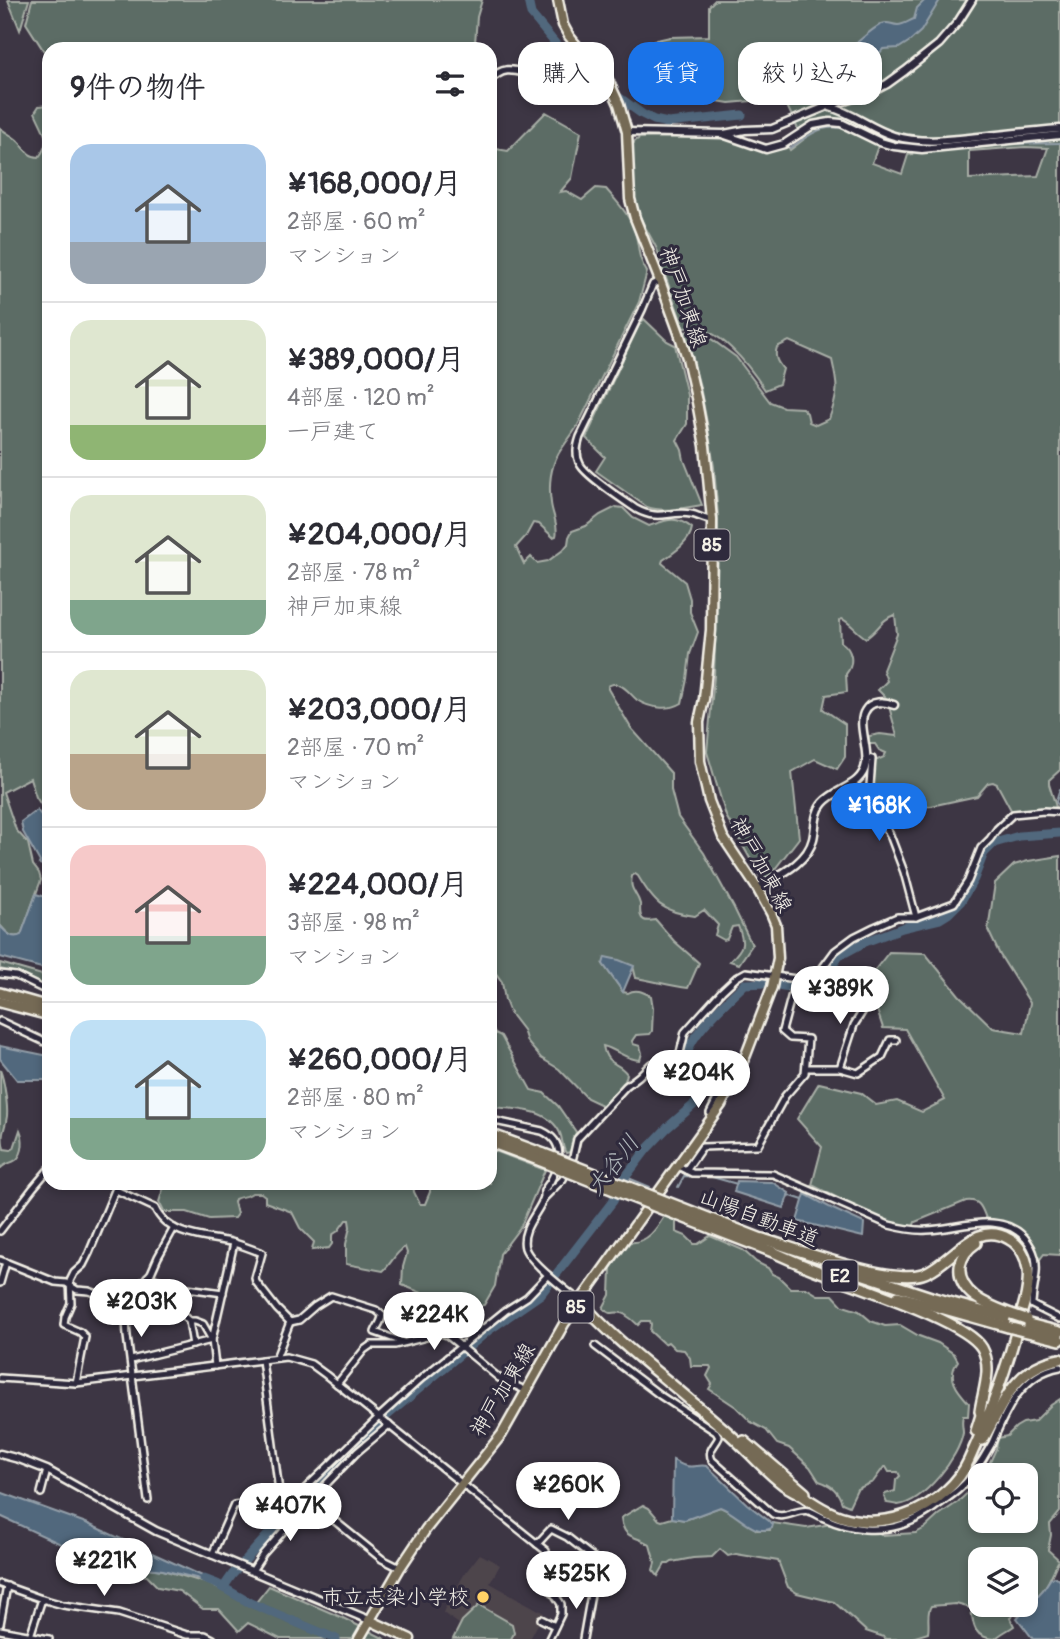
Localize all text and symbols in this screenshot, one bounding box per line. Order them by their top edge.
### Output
chip: 購入 [518,42,614,105]
chip: 賃貸 [628,42,724,105]
chip: 絞り込み [738,42,882,105]
icon: filters [431,65,469,103]
text: 9件の物件 [70,69,205,106]
text: ¥168,000/月 [287,165,462,202]
icon: home [126,172,210,256]
text: 2部屋 · 60 m² [287,207,426,236]
text: マンション [287,241,401,270]
street label: 神戸加東線 [653,243,713,351]
text: ¥389,000/月 [287,341,465,378]
icon: home [126,348,210,432]
text: 4部屋 · 120 m² [287,383,435,412]
text: 一戸建て [287,417,379,446]
text: ¥204,000/月 [287,516,472,553]
icon: home [126,523,210,607]
road number: 85 [694,530,730,560]
text: 2部屋 · 78 m² [287,558,420,587]
text: 神戸加東線 [287,592,402,621]
text: ¥203,000/月 [287,691,472,728]
icon: home [126,698,210,782]
text: 2部屋 · 70 m² [287,733,424,762]
text: マンション [287,767,401,796]
pin: ¥168K [830,784,928,843]
text: ¥168K [847,791,911,820]
street label: 神戸加東線 [724,813,798,917]
text: ¥224,000/月 [287,866,469,903]
icon: home [126,873,210,957]
text: 3部屋 · 98 m² [287,908,420,937]
text: マンション [287,942,401,971]
pin: ¥389K [791,967,889,1026]
text: ¥389K [807,974,873,1003]
text: ¥260,000/月 [287,1041,472,1078]
icon: home [126,1048,210,1132]
pin: ¥204K [649,1050,747,1110]
text: ¥204K [662,1058,734,1087]
text: 2部屋 · 80 m² [287,1083,424,1112]
text: マンション [287,1117,401,1146]
water label: 大谷川 [580,1129,646,1201]
street label: 山陽自動車道 [695,1183,823,1253]
road number: E2 [822,1260,858,1292]
pin: ¥203K [92,1280,190,1339]
text: ¥203K [105,1287,177,1316]
pin: ¥224K [385,1292,483,1352]
road number: 85 [558,1292,594,1322]
text: ¥224K [400,1300,468,1329]
street label: 神戸加東線 [464,1338,542,1442]
pin: ¥260K [519,1462,617,1522]
map controls [968,1463,1038,1617]
button: locate [968,1463,1038,1533]
text: ¥260K [532,1470,604,1499]
pin: ¥407K [241,1484,339,1543]
text: ¥407K [254,1491,326,1520]
pin: ¥221K [55,1538,153,1598]
text: ¥221K [72,1546,136,1575]
button: layers [968,1547,1038,1617]
pin: ¥525K [527,1552,625,1611]
text: ¥525K [542,1559,610,1588]
place label: 市立志染小学校 [322,1584,469,1611]
marker: 市立志染小学校 [475,1589,491,1605]

